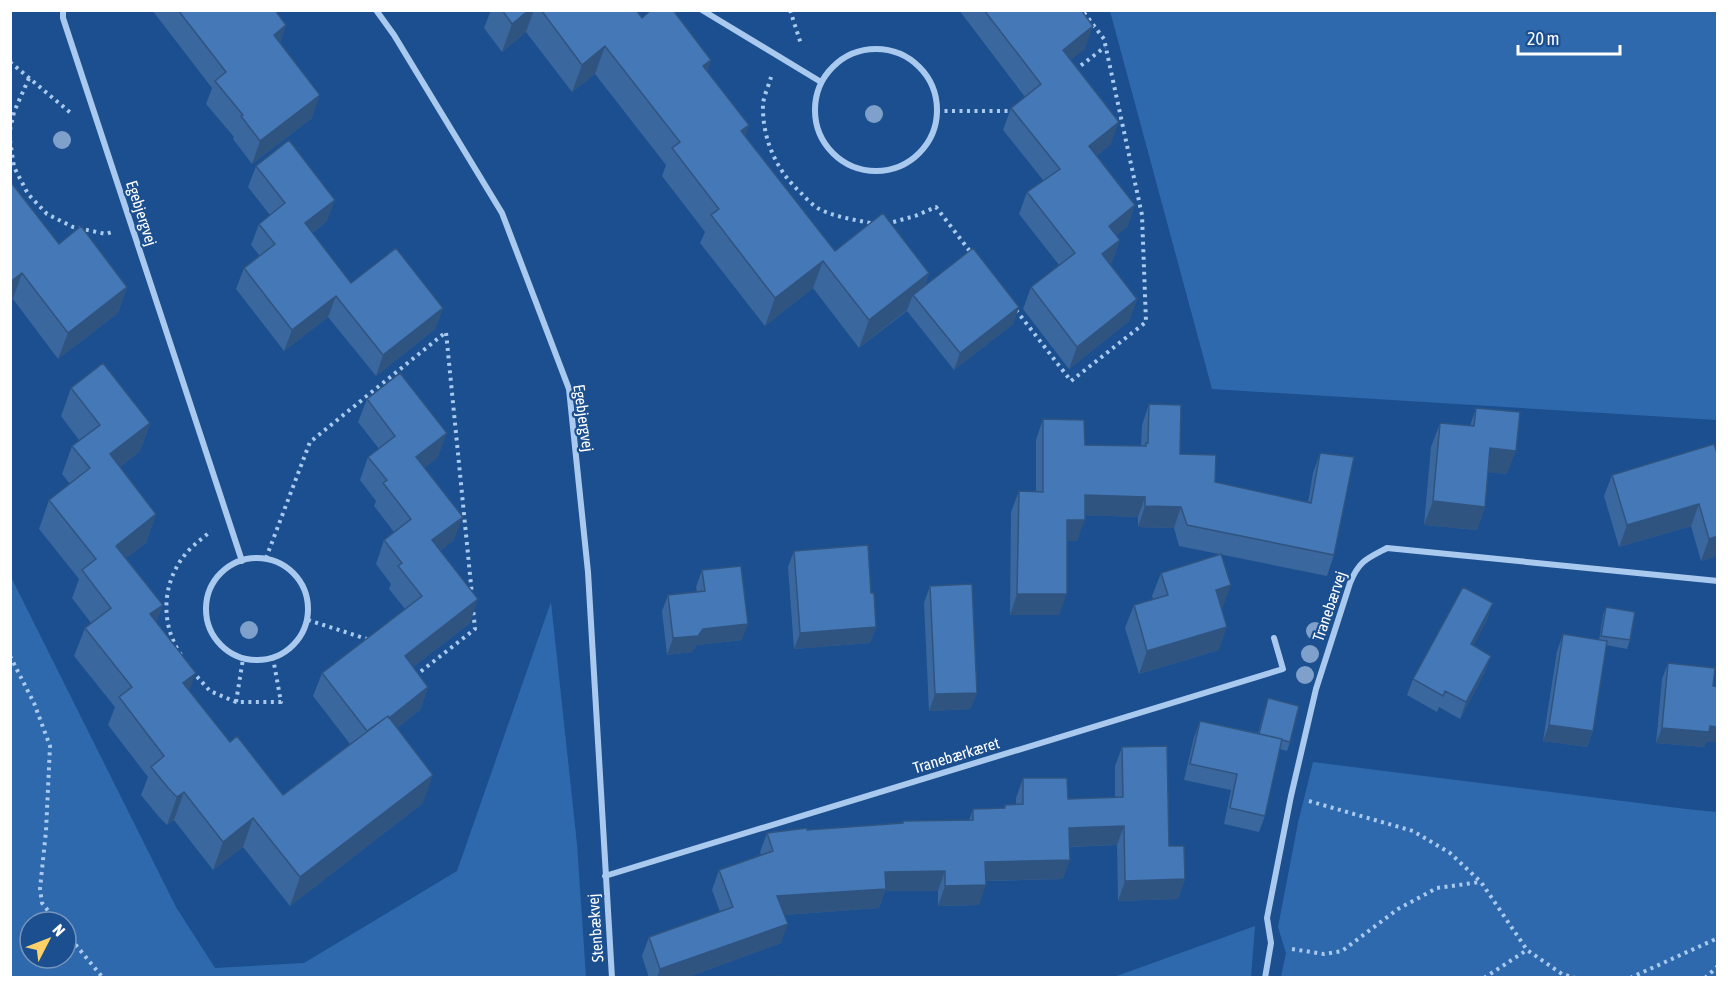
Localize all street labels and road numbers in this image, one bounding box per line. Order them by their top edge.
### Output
street label: Egebjergvej [122,178,161,248]
street label: Egebjergvej [569,383,598,453]
street label: Tranebærvej [1309,569,1350,644]
street label: Tranebærkæret [910,733,1002,777]
street label: Stenbækvej [584,893,607,963]

